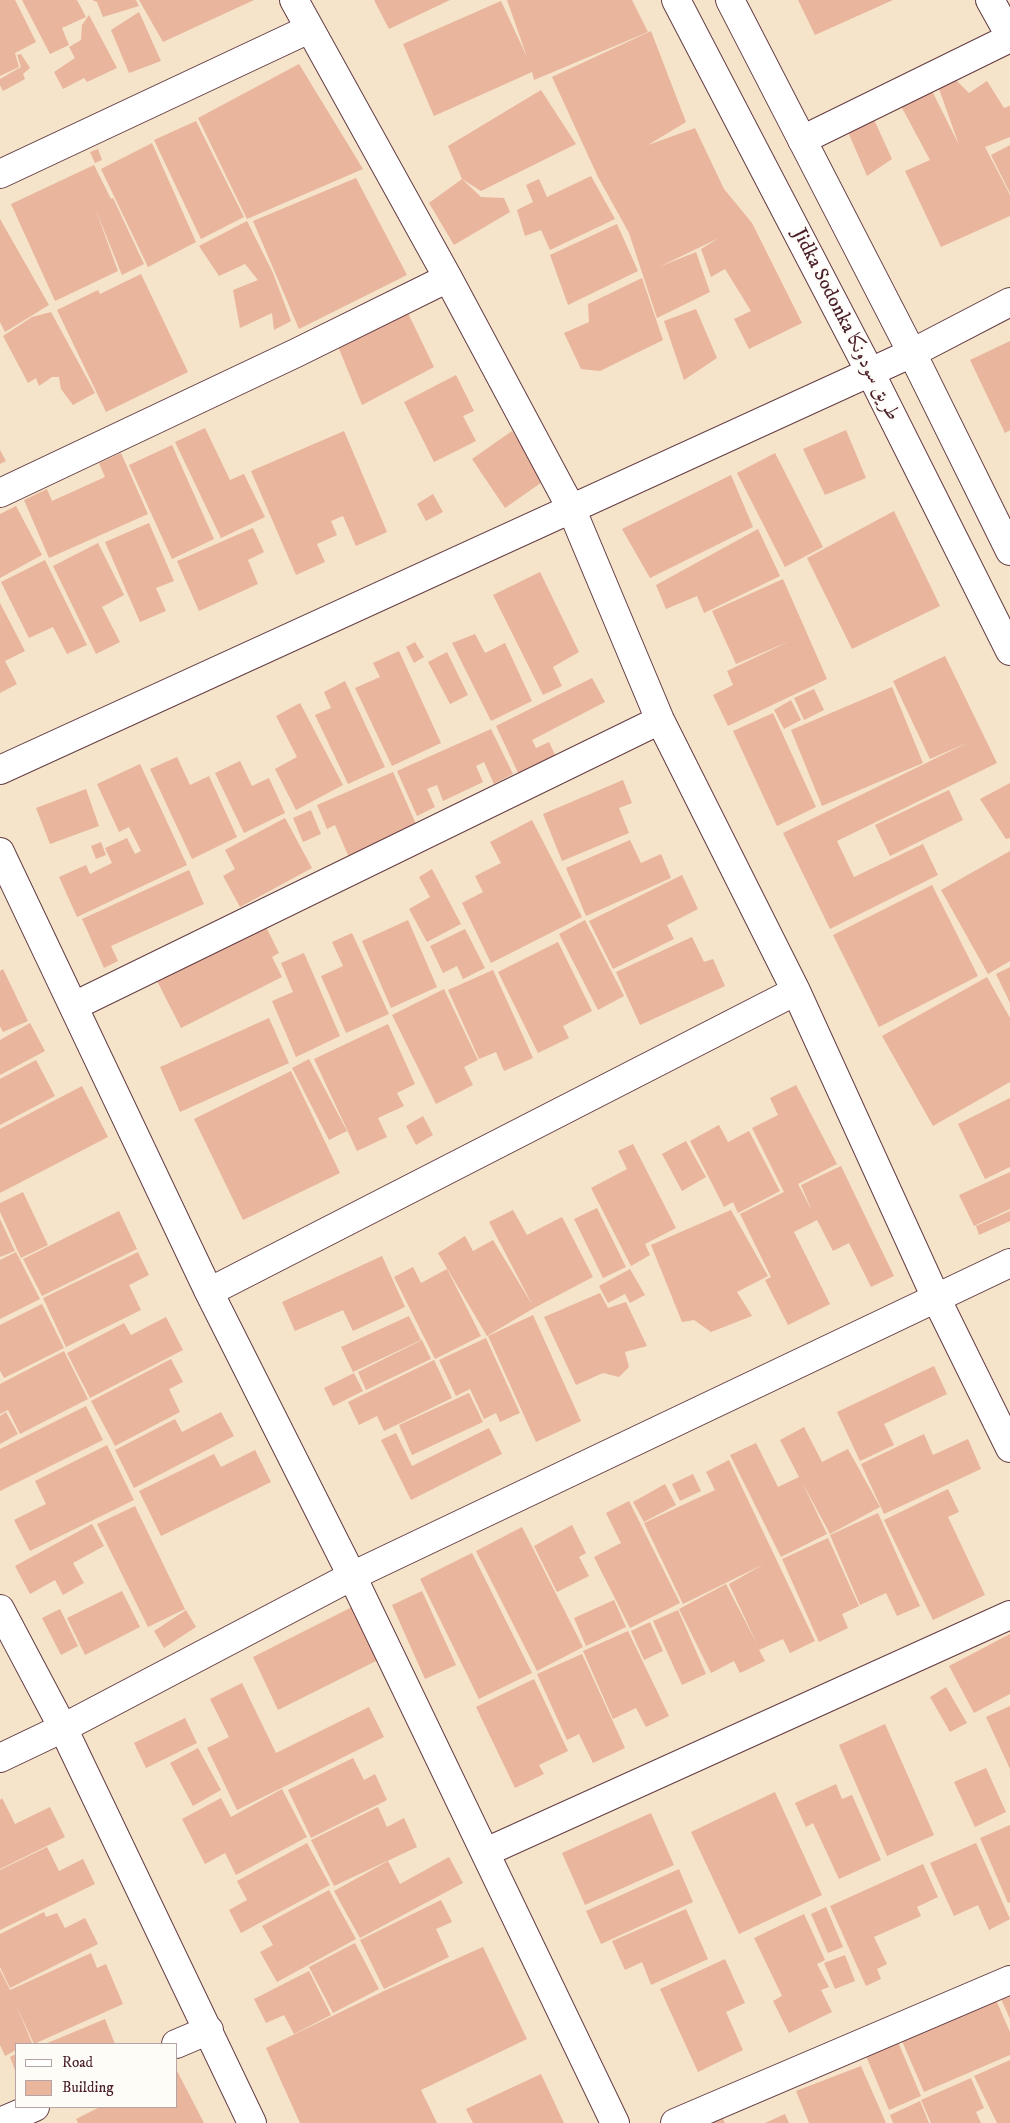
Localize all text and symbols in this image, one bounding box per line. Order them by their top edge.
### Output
street label: Jidka Sodonka طريق سودونكا [786,225,904,425]
legend [15,2043,178,2108]
text: Road [62,2053,93,2072]
text: Building [62,2078,114,2097]

